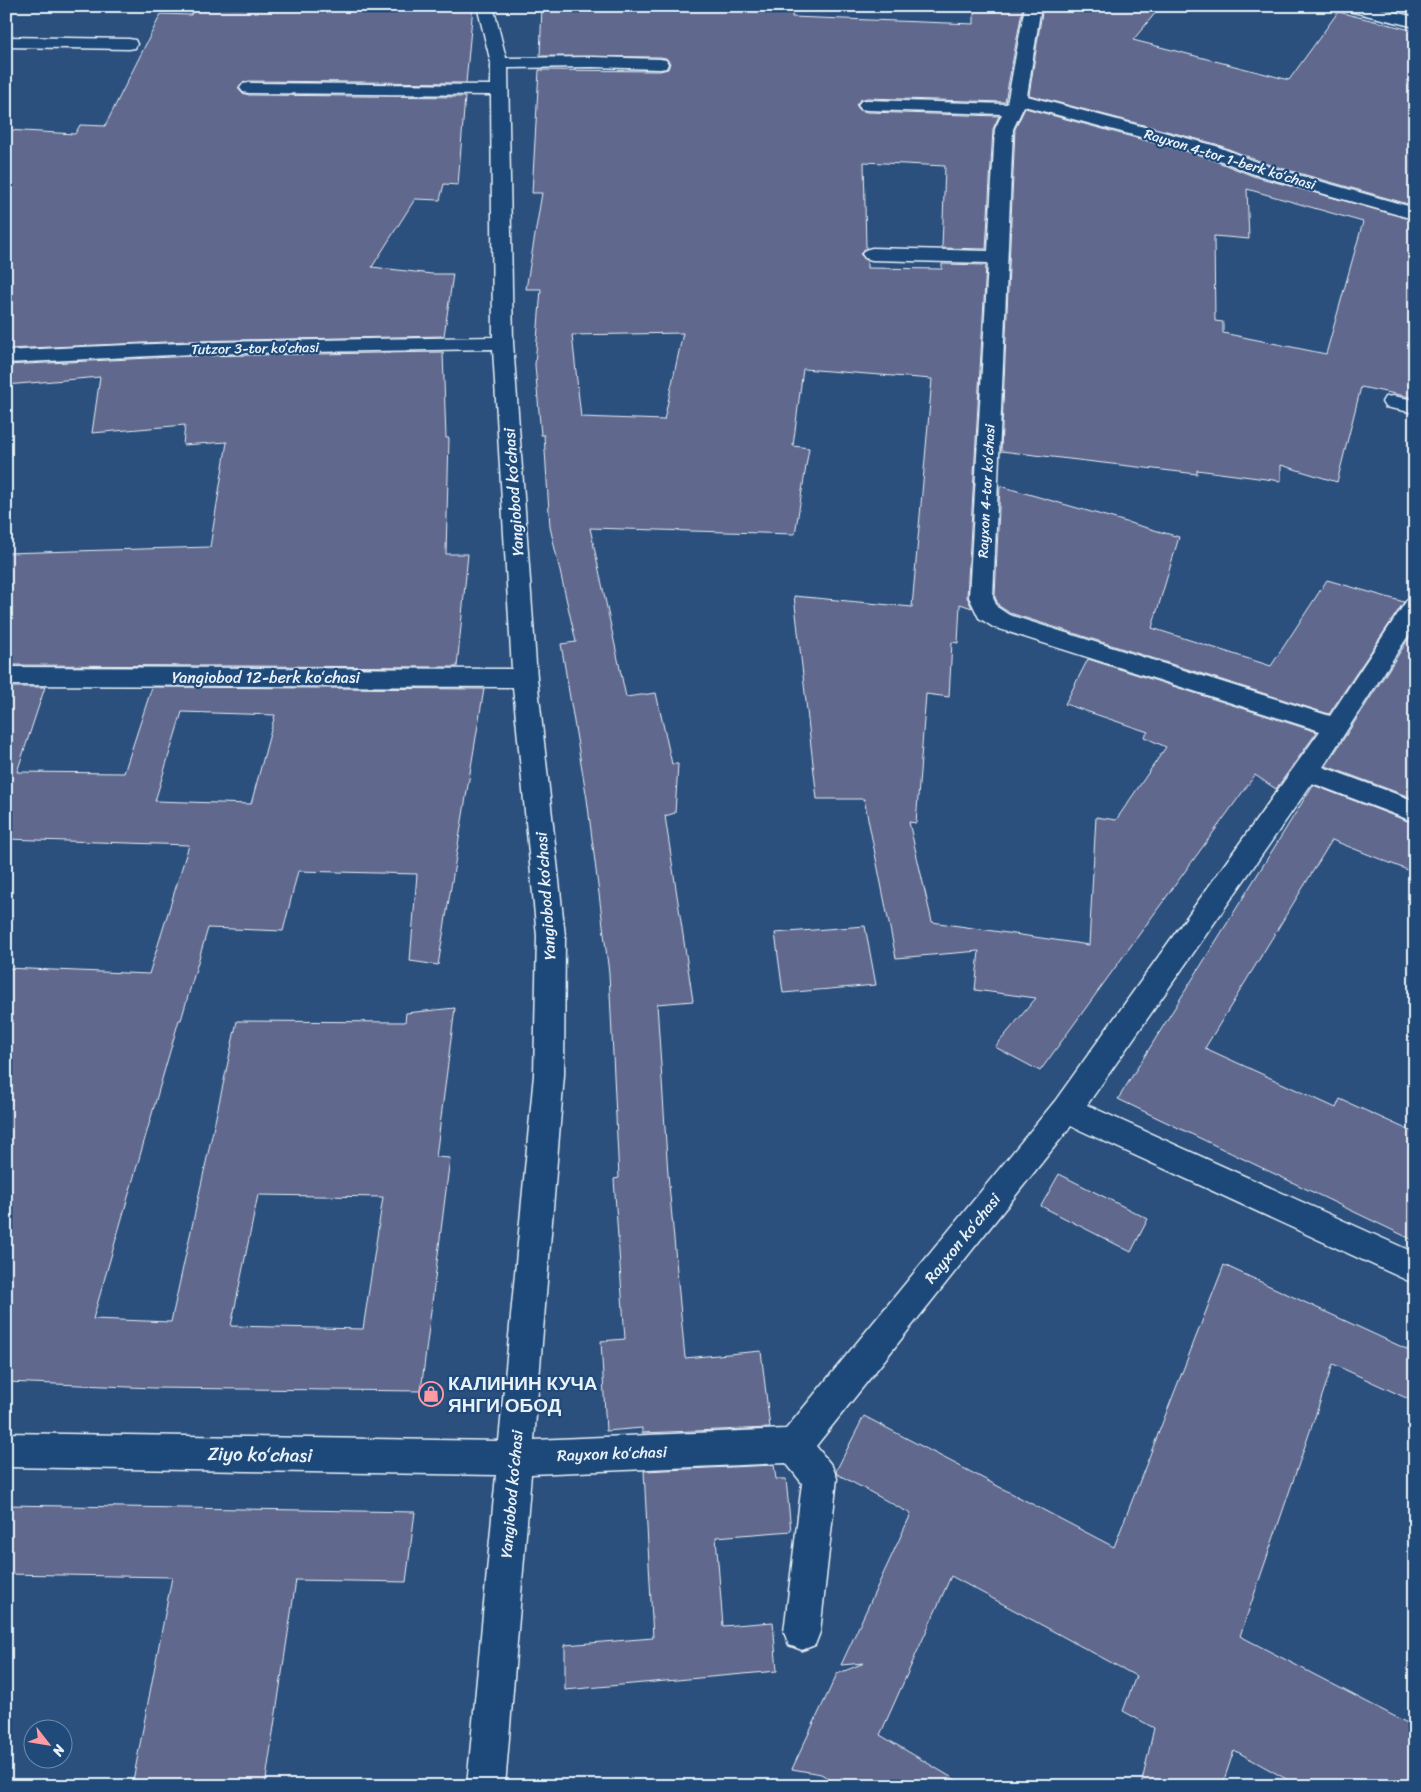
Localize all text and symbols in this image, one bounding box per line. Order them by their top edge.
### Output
street label: Rayxon 4-tor 1-berk koʻchasi [1141,122,1320,198]
street label: Tutzor 3-tor koʻchasi [191,335,320,362]
street label: Rayxon 4-tor koʻchasi [971,422,1003,559]
street label: Yangiobod koʻchasi [495,426,532,557]
street label: Yangiobod 12-berk koʻchasi [172,663,360,692]
street label: Yangiobod koʻchasi [527,830,564,961]
street label: Rayxon koʻchasi [917,1186,1009,1290]
place label: КАЛИНИН КУЧА ЯНГИ ОБОД [448,1367,598,1422]
shop icon: КАЛИНИН КУЧА ЯНГИ ОБОД [418,1381,444,1407]
street label: Yangiobod koʻchasi [491,1428,532,1559]
street label: Ziyo koʻchasi [207,1437,313,1472]
street label: Rayxon koʻchasi [557,1437,668,1470]
north arrow [22,1720,72,1770]
text: N [45,1739,72,1761]

